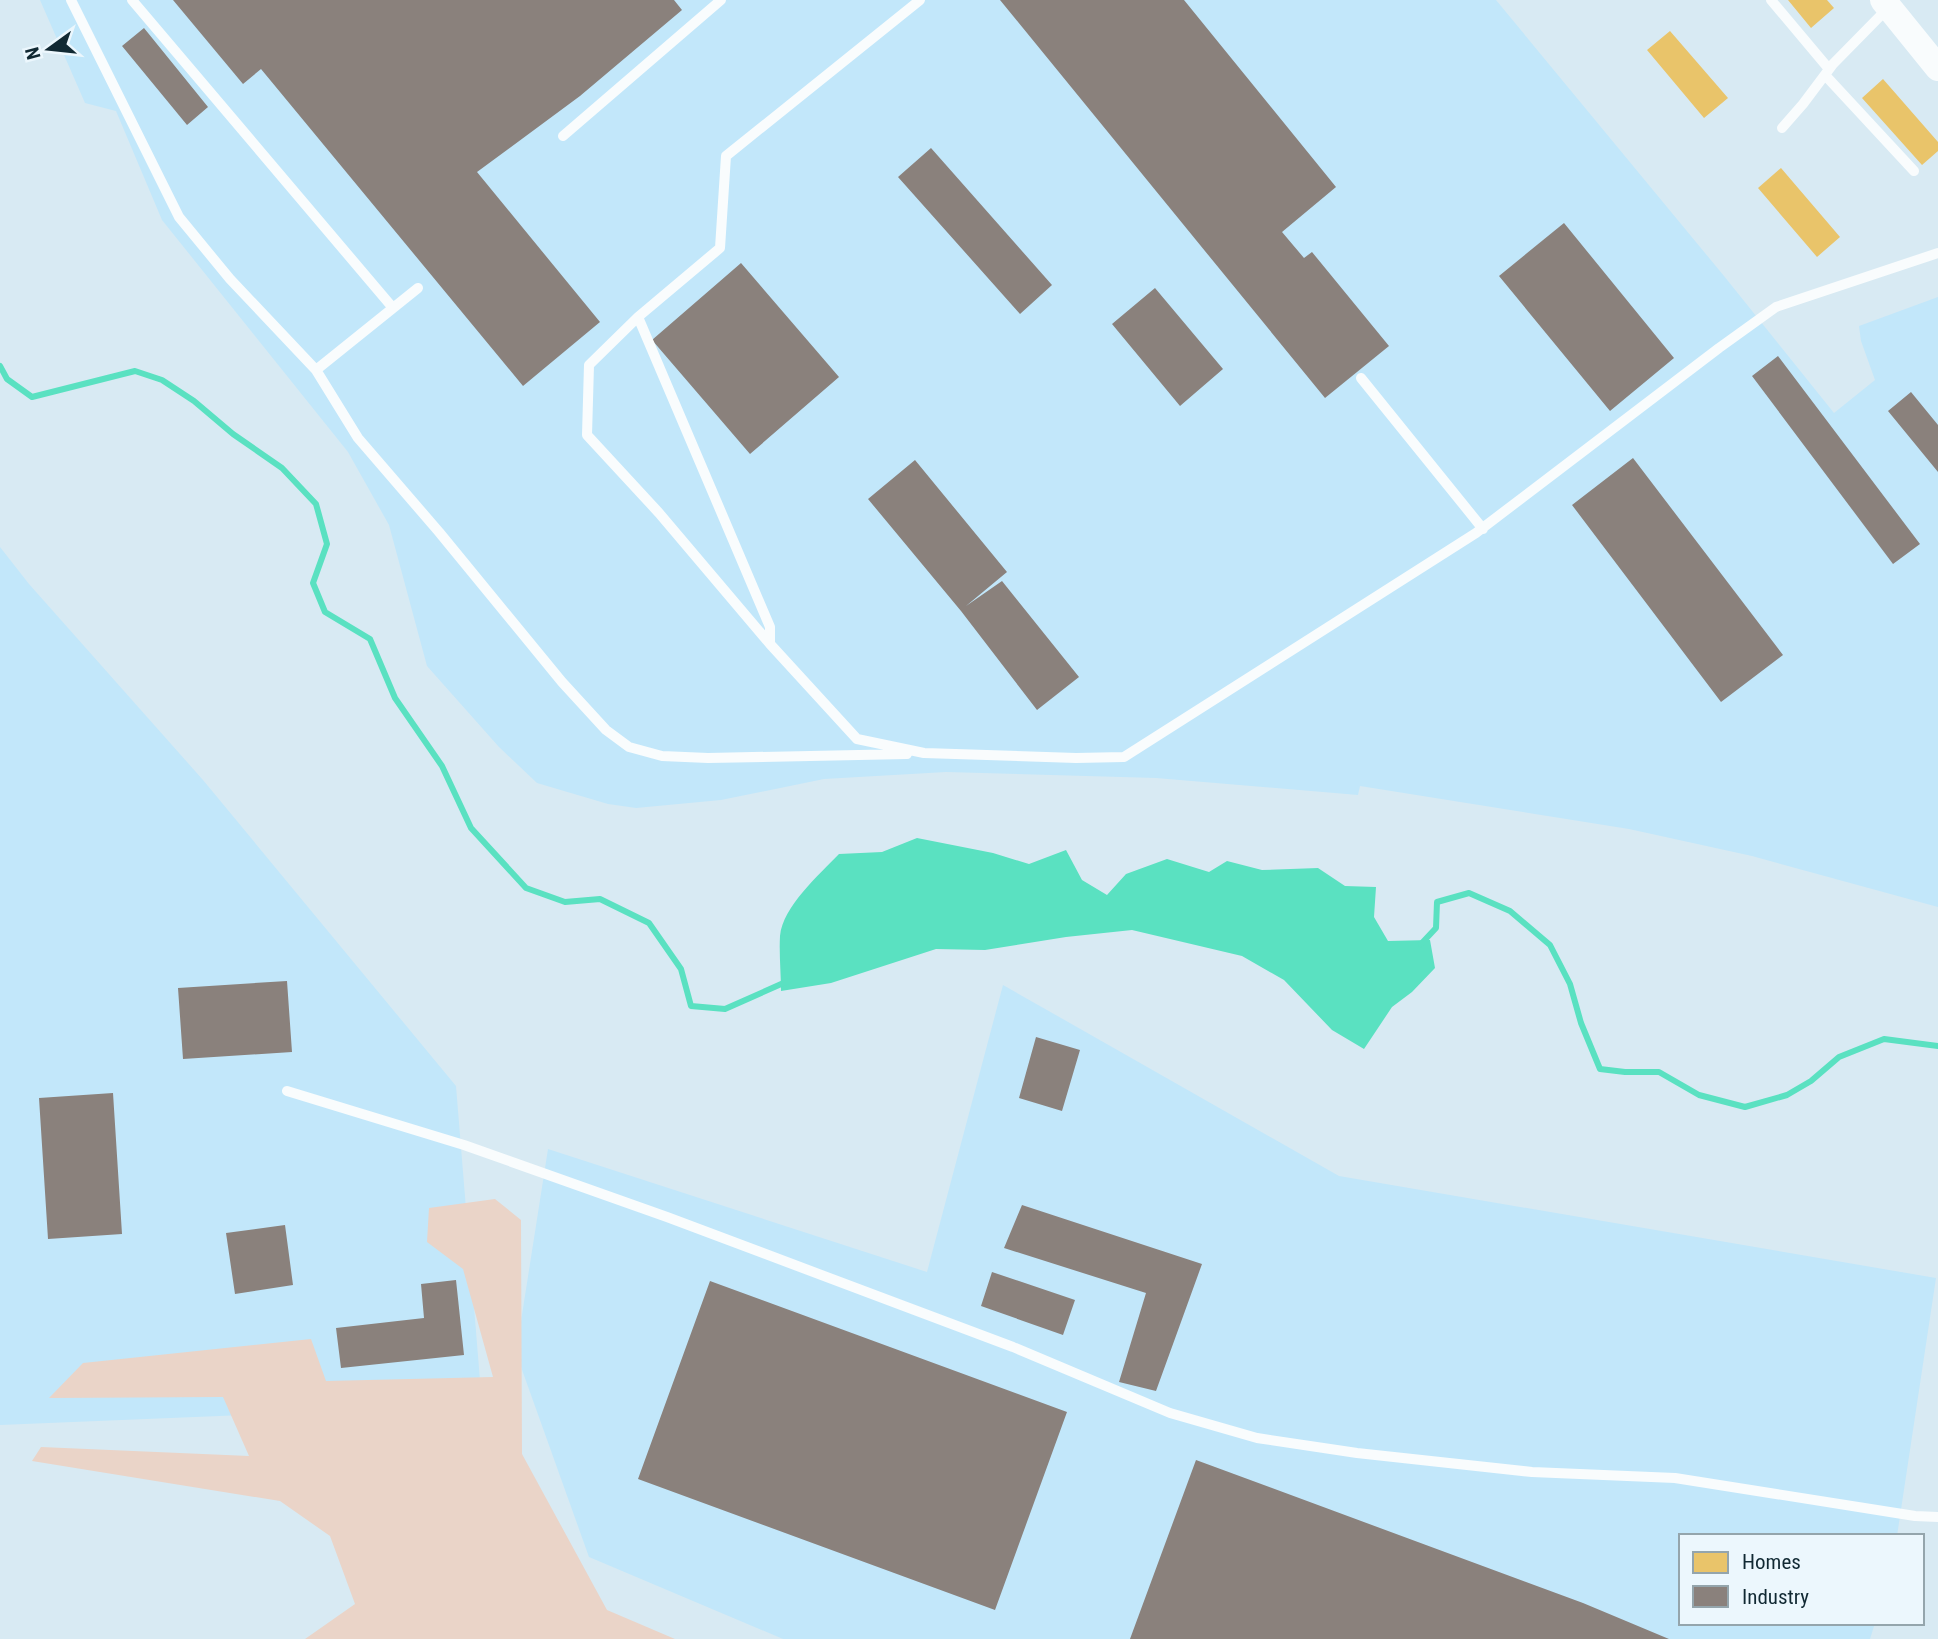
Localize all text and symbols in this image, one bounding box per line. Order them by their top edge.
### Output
north arrow [14,14,84,84]
text: N [20,45,46,62]
legend [1679,1534,1924,1625]
text: Homes [1742,1550,1801,1574]
text: Industry [1742,1585,1809,1609]

